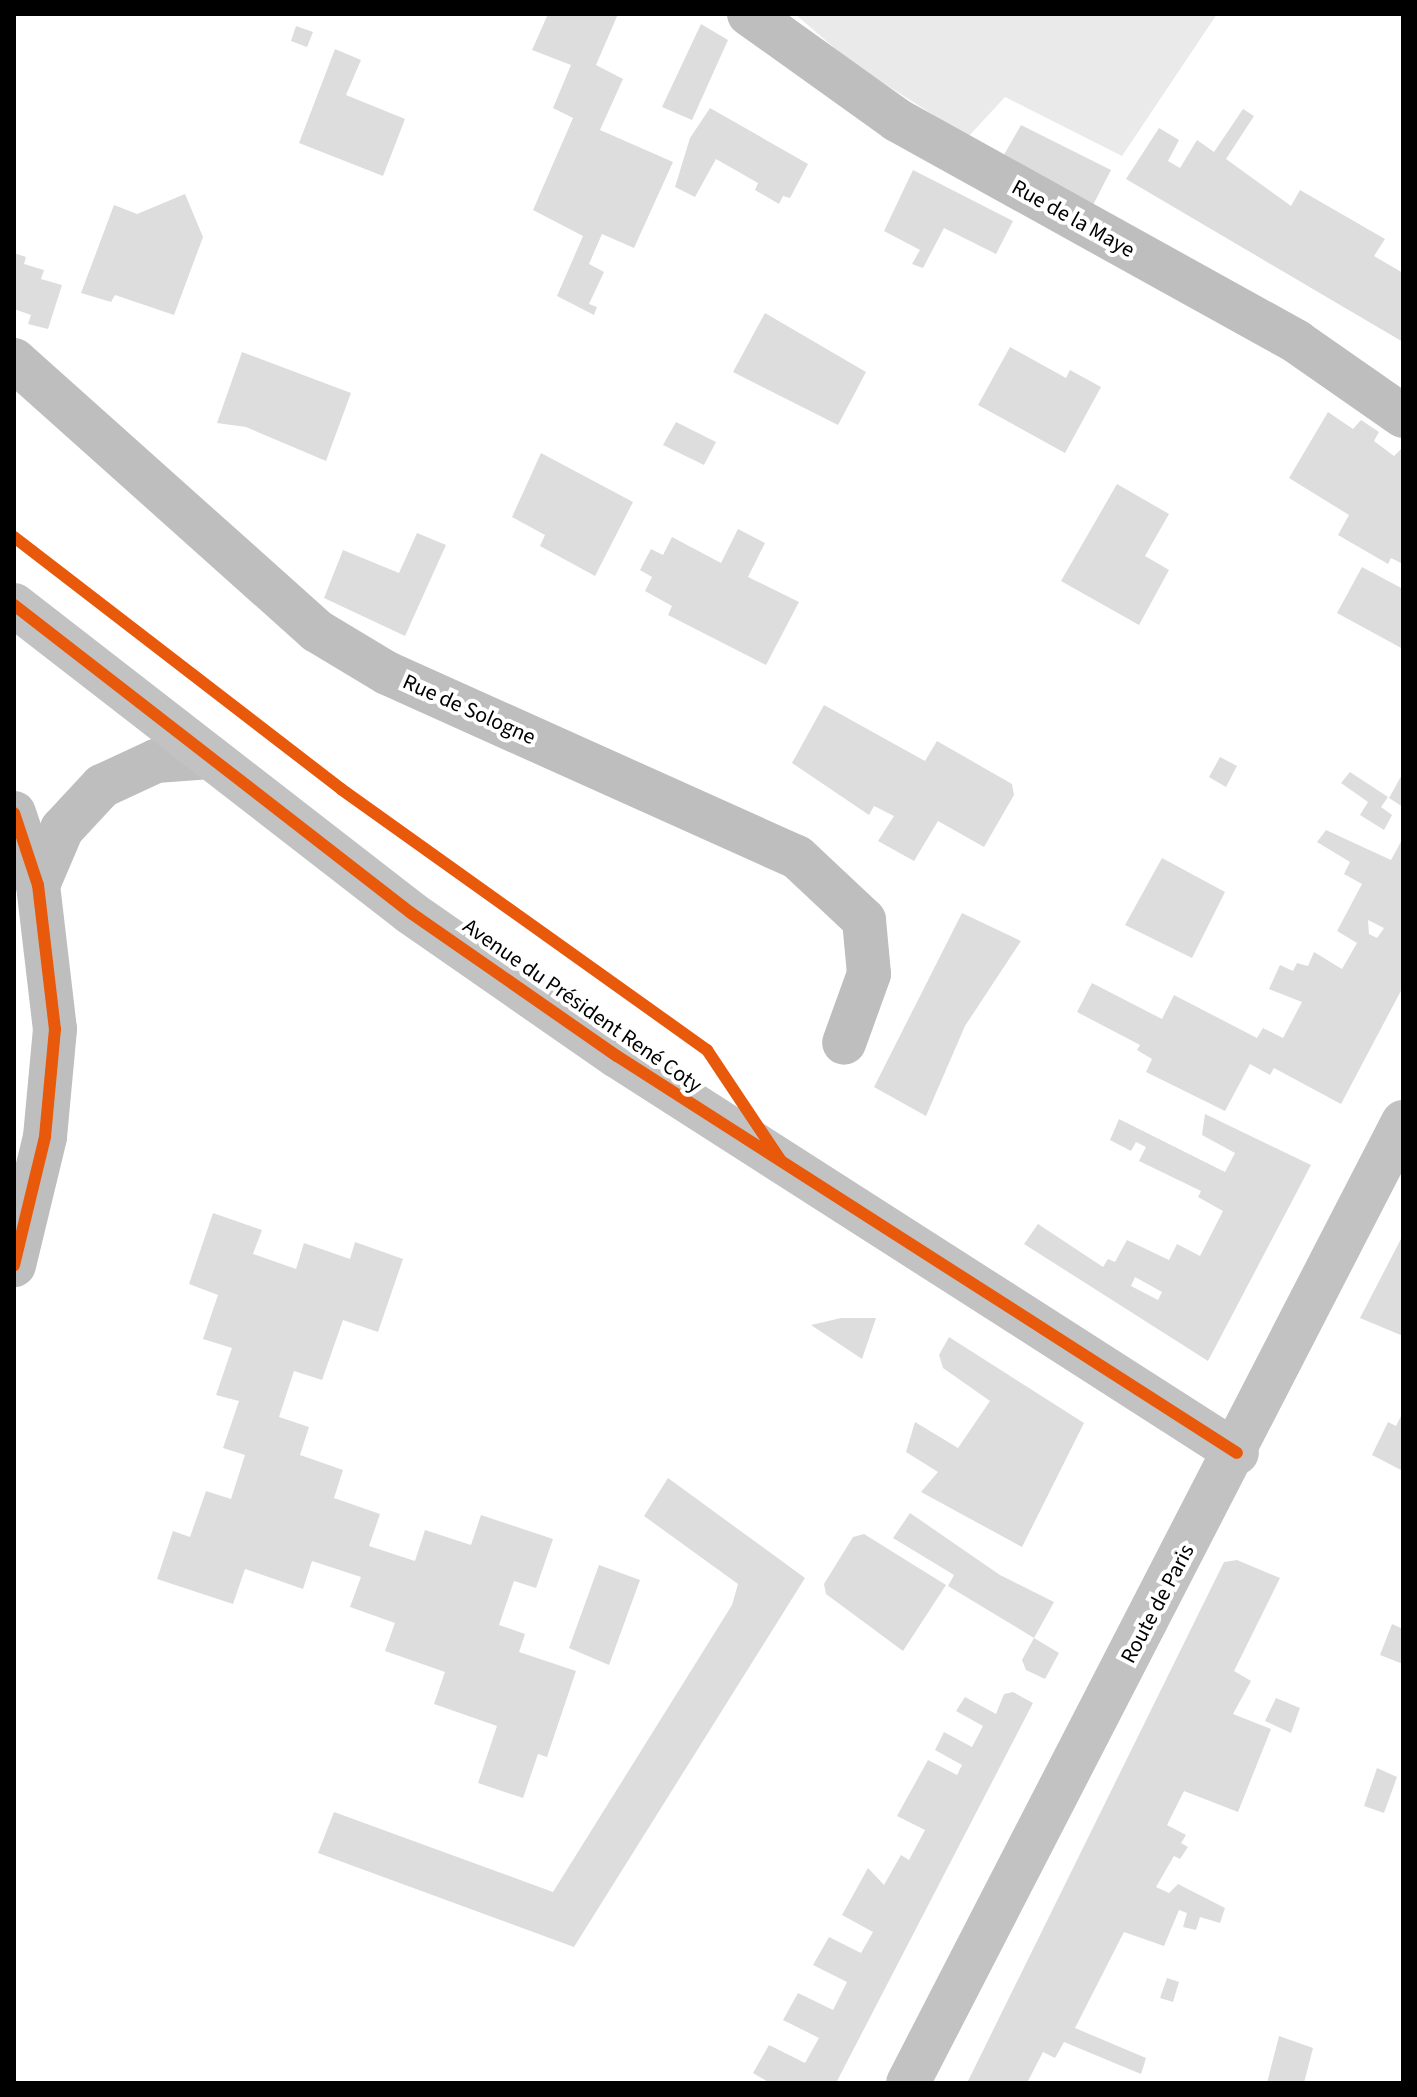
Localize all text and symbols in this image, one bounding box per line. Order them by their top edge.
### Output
street label: Rue de la Maye [1007,174,1139,264]
street label: Rue de Sologne [399,669,539,751]
street label: Avenue du Président René Coty [457,913,707,1099]
street label: Route de Paris [1116,1540,1200,1668]

